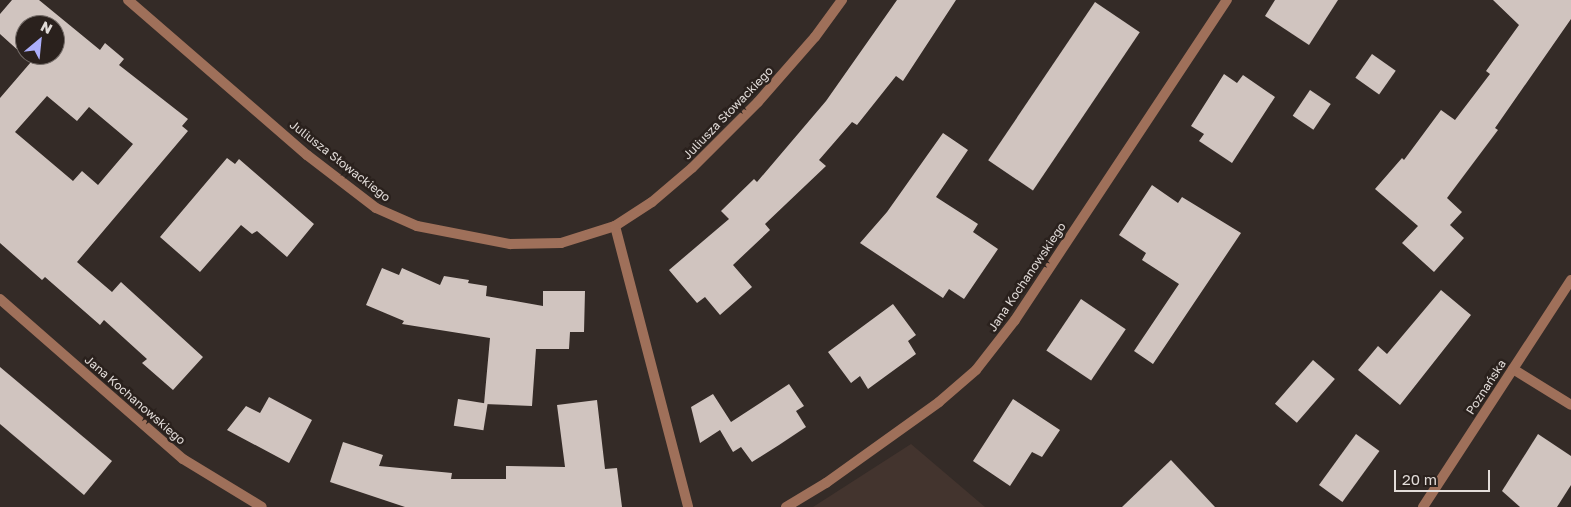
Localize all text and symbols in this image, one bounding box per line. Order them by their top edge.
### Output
north arrow [15,15,65,65]
text: N [38,17,55,37]
street label: Juliusza Słowackiego [680,64,776,162]
street label: Juliusza Słowackiego [287,117,393,205]
street label: Jana Kochanowskiego [985,220,1069,334]
street label: Jana Kochanowskiego [82,352,188,448]
street label: Poznańska [1463,357,1509,417]
scale bar [1396,460,1492,492]
text: 20 m [1402,470,1437,488]

